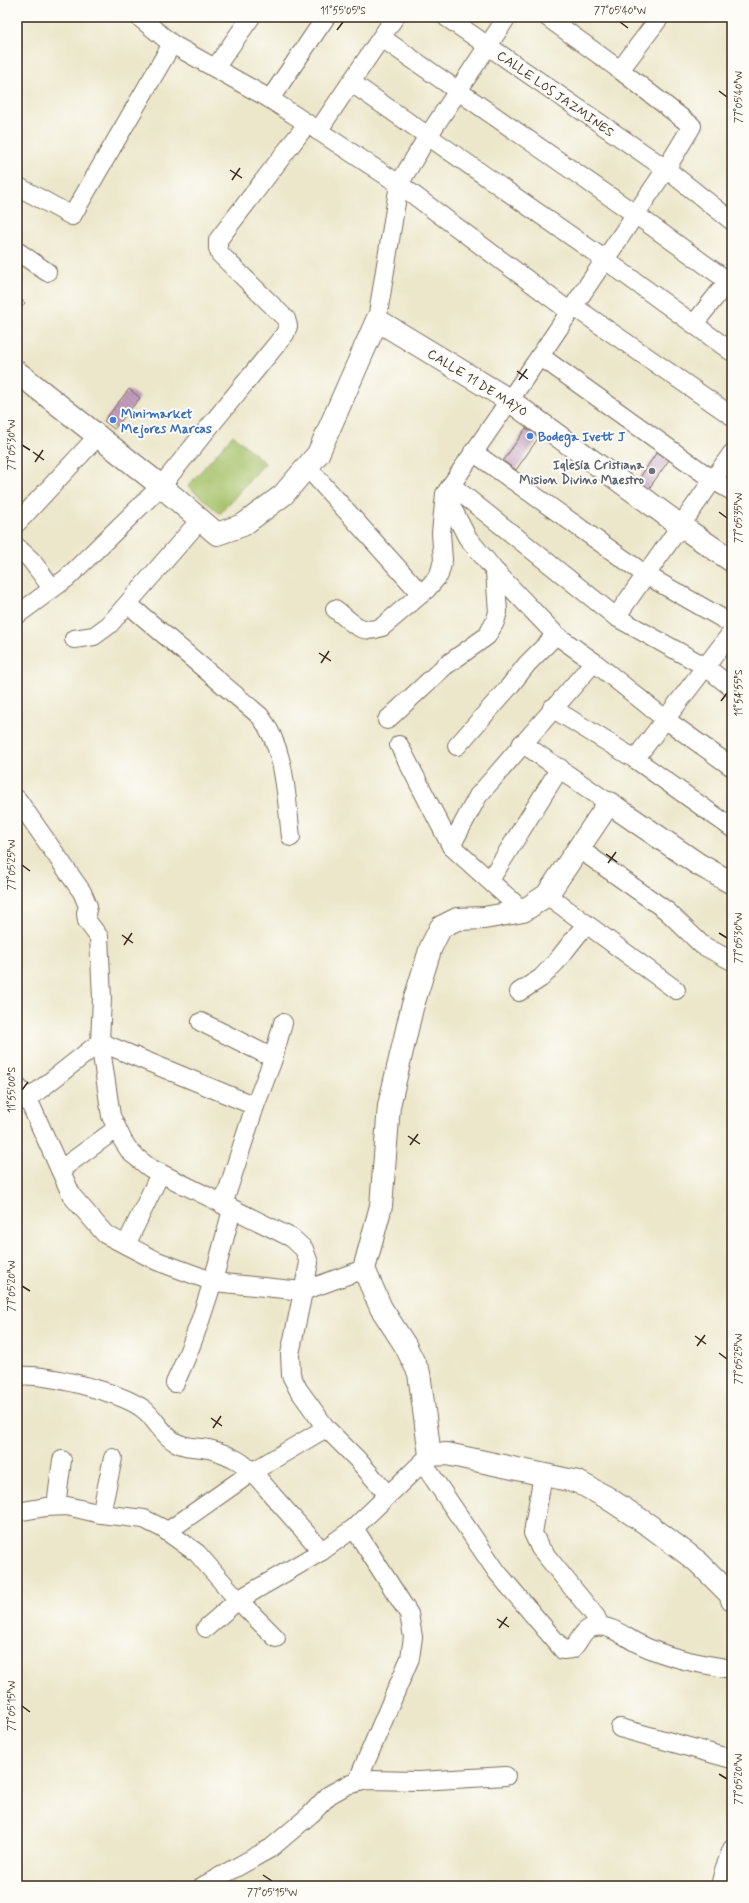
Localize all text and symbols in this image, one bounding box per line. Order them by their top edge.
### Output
text: 11°55'05"S [320,4,366,18]
text: 77°05'40"W [594,4,646,18]
street label: CALLE LOS JAZMINES [493,47,617,141]
text: 77°05'40"W [732,71,746,123]
street label: CALLE 11 DE MAYO [424,346,531,421]
place label: Minimarket Mejores Marcas [121,406,212,439]
marker: Minimarket Mejores Marcas [108,415,118,425]
text: 77°05'30"W [5,420,19,470]
place label: Bodega Ivett J [538,429,626,448]
marker: Bodega Ivett J [525,431,535,441]
place label: Iglesia Cristiana Mision Divino Maestro [519,457,645,489]
marker: Iglesia Cristiana Mision Divino Maestro [647,466,657,476]
text: 77°05'35"W [732,493,746,543]
text: 11°54'55"S [732,669,746,716]
text: 77°05'25"W [5,840,19,890]
text: 77°05'30"W [732,913,746,963]
text: 11°55'00"S [5,1066,19,1113]
text: 77°05'20"W [5,1261,19,1311]
text: 77°05'25"W [732,1334,746,1384]
text: 77°05'15"W [5,1681,19,1731]
text: 77°05'20"W [732,1754,746,1804]
text: 77°05'15"W [247,1886,297,1900]

